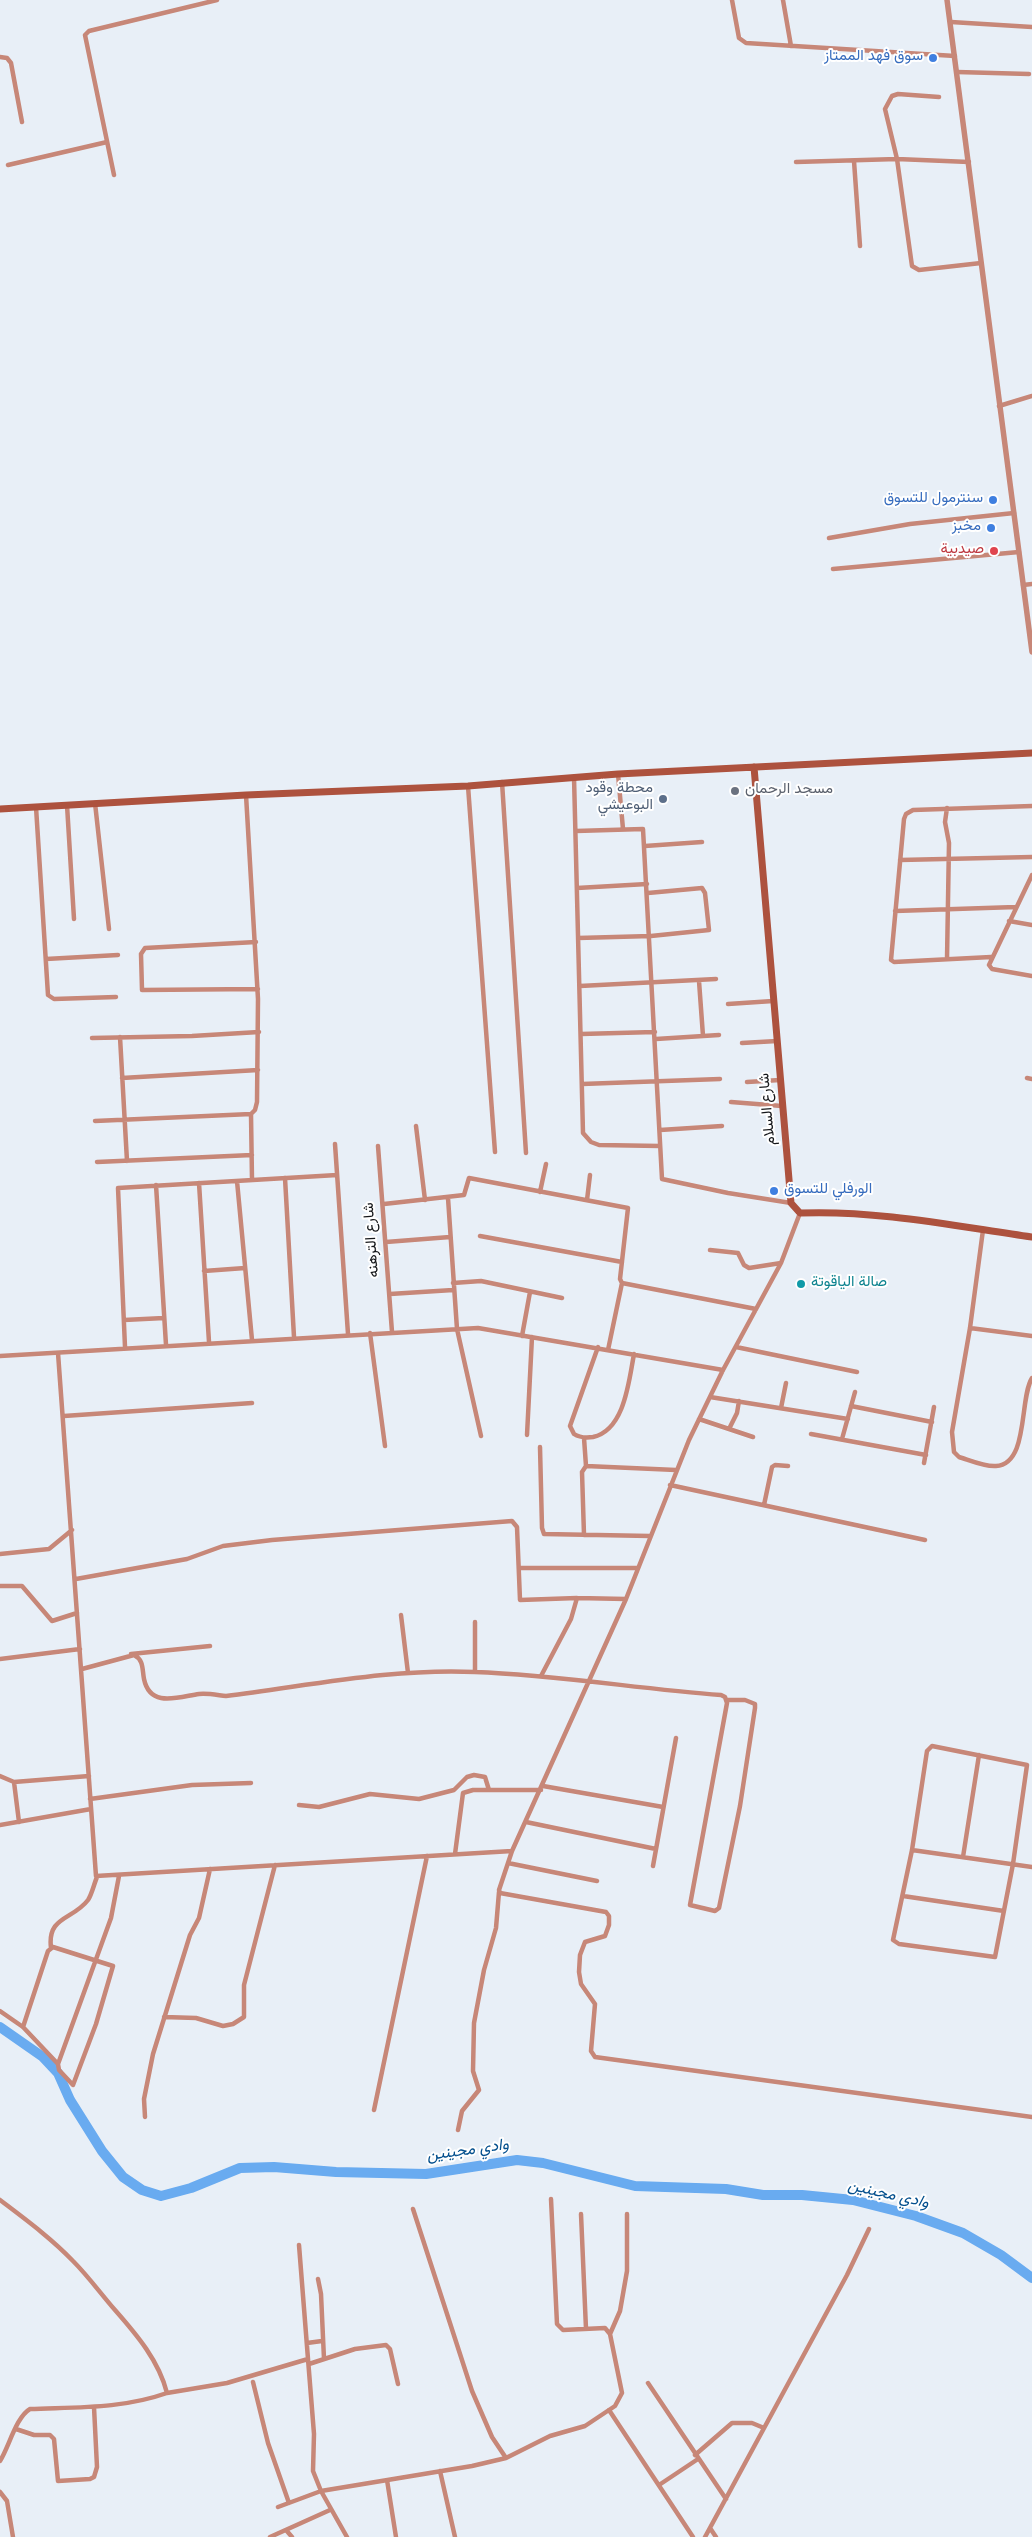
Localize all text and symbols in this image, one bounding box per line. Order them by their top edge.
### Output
place label: سوق فهد الممتاز [824,49,923,67]
marker: سوق فهد الممتاز [927,52,939,64]
place label: سنترمول للتسوق [884,491,983,509]
marker: سنترمول للتسوق [987,494,999,506]
place label: مخبز [952,519,981,537]
marker: مخبز [985,522,997,534]
place label: صيدبية [940,542,984,560]
marker: صيدبية [988,545,1000,557]
place label: محطة وقود البوعيشي [585,781,653,816]
place label: مسجد الرحمان [745,782,833,800]
marker: مسجد الرحمان [729,785,741,797]
marker: محطة وقود البوعيشي [657,793,669,805]
street label: شارع السلام [757,1072,781,1146]
place label: الورفلي للتسوق [784,1182,872,1200]
marker: الورفلي للتسوق [768,1185,780,1197]
street label: شارع الترهنه [361,1202,385,1278]
place label: صالة الياقوتة [811,1275,887,1293]
marker: صالة الياقوتة [795,1278,807,1290]
water label: وادي مجينين [426,2137,510,2167]
water label: وادي مجينين [846,2177,930,2215]

